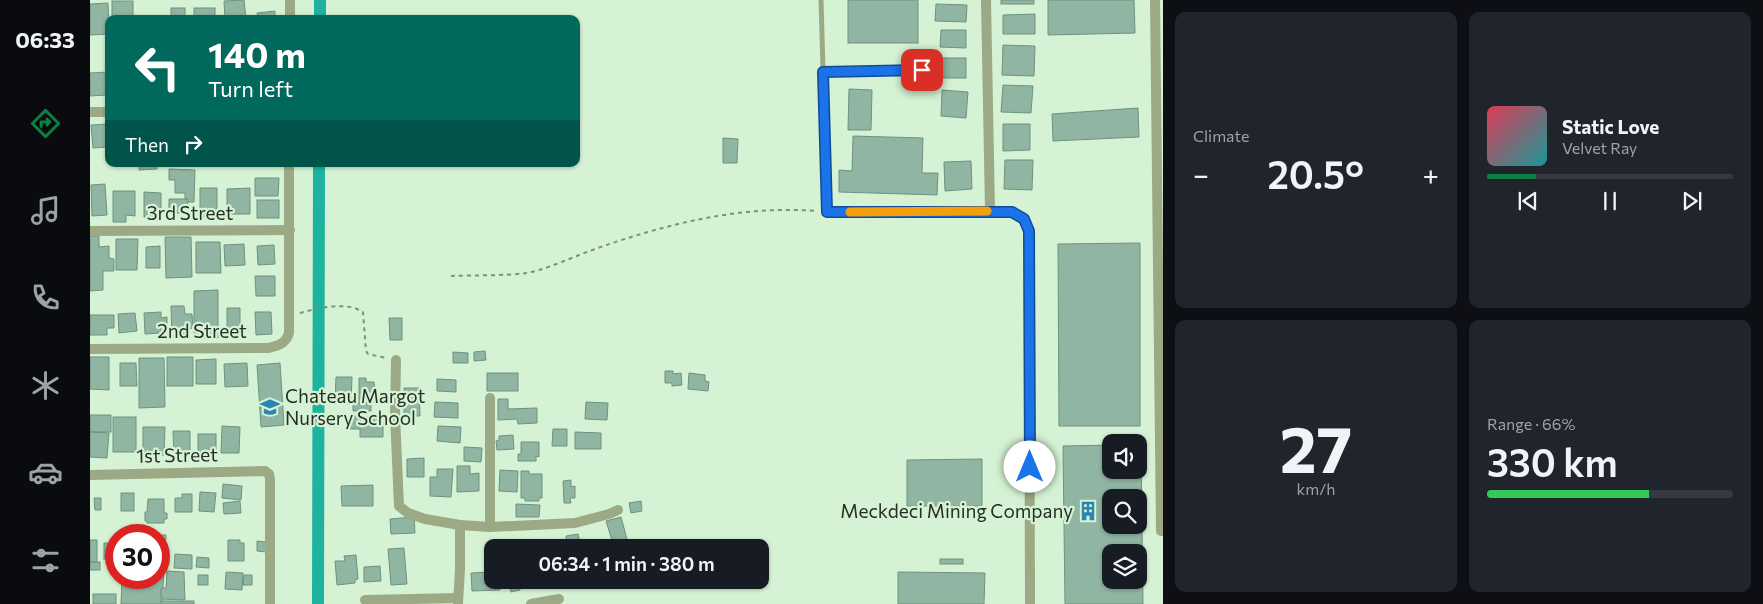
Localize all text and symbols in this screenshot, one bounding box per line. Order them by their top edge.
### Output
text: 06:33 [15,26,75,53]
text: 140 m [208,32,306,75]
icon: left [125,35,190,100]
pin [901,49,943,91]
icon: arrive [908,56,936,84]
text: Turn left [208,75,293,102]
icon: directions [28,106,63,141]
text: Static Love [1562,115,1659,138]
text: Climate [1193,126,1249,145]
icon: right [179,130,207,158]
text: Then [125,133,169,156]
text: Velvet Ray [1562,138,1637,157]
text: 20.5° [1268,150,1364,197]
text: − [1193,157,1209,191]
text: + [1423,157,1439,191]
icon: previous [1514,187,1542,215]
icon: pause [1596,187,1624,215]
icon: next [1678,187,1706,215]
icon: music [28,193,63,228]
street label: 3rd Street [147,201,233,224]
icon: phone [28,280,63,315]
street label: 2nd Street [157,319,247,342]
icon: climate [28,368,63,403]
place label: Chateau Margot Nursery School [285,384,426,429]
school or university icon: Chateau Margot Nursery School [259,396,281,418]
text: 27 [1280,407,1352,486]
text: Range · 66% [1487,414,1576,433]
map controls [1102,434,1147,589]
button: sound [1102,434,1147,479]
text: 330 km [1487,438,1618,485]
position arrow [1003,440,1055,492]
street label: 1st Street [136,442,218,467]
icon: car [28,455,63,490]
text: km/h [1297,479,1335,498]
button: search [1102,489,1147,534]
place label: Meckdeci Mining Company [840,499,1073,522]
building icon: Meckdeci Mining Company [1077,500,1099,522]
speed limit sign: 30 [105,524,170,589]
icon: filters [28,543,63,578]
button: layers [1102,544,1147,589]
text: 06:34 · 1 min · 380 m [538,552,715,575]

